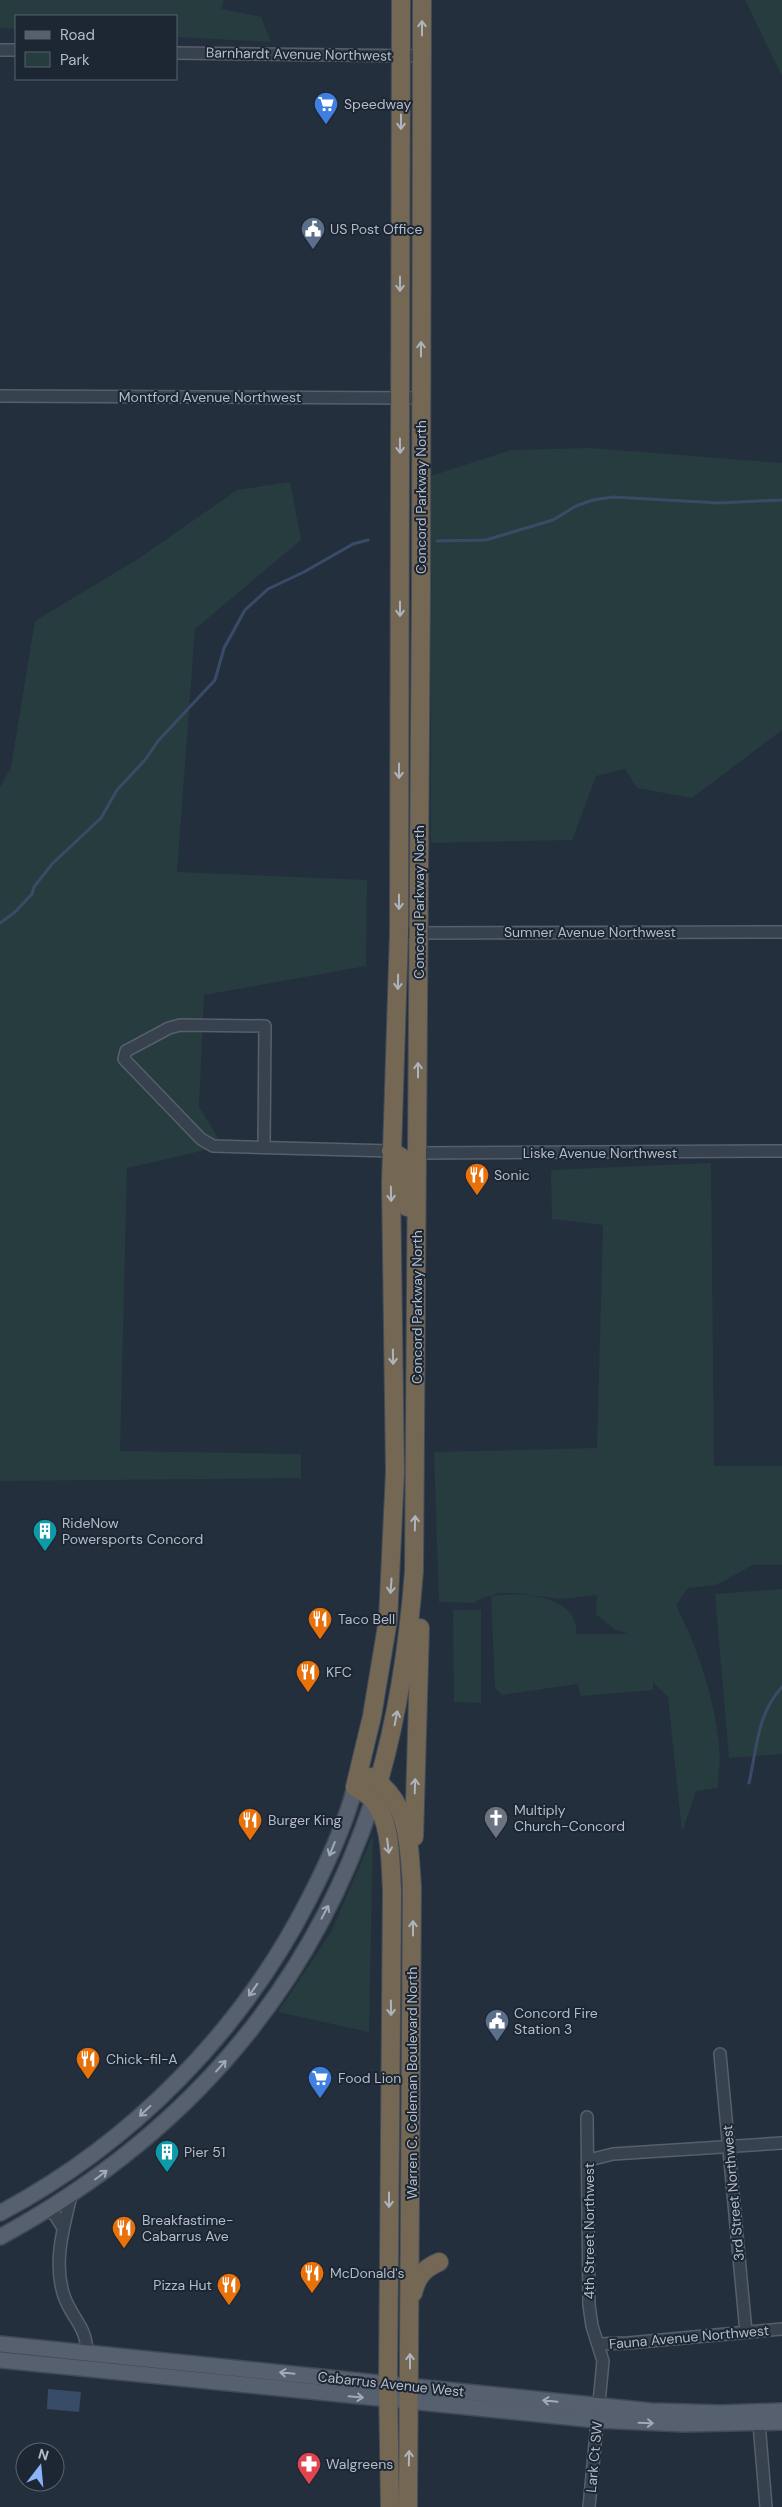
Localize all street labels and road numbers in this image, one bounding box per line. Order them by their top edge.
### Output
street label: Barnhardt Avenue Northwest [206,43,392,65]
street label: Montford Avenue Northwest [119,388,301,406]
street label: Concord Parkway North [412,420,430,574]
street label: Concord Parkway North [410,825,428,979]
street label: Sumner Avenue Northwest [504,923,676,941]
street label: Liske Avenue Northwest [523,1144,677,1162]
street label: Concord Parkway North [408,1230,426,1384]
street label: Warren C. Coleman Boulevard North [403,1967,421,2199]
street label: 3rd Street Northwest [718,2124,748,2262]
street label: 4th Street Northwest [580,2163,598,2299]
street label: Fauna Avenue Northwest [608,2321,770,2353]
street label: Cabarrus Avenue West [317,2367,465,2401]
street label: Lark Ct SW [582,2420,606,2493]

